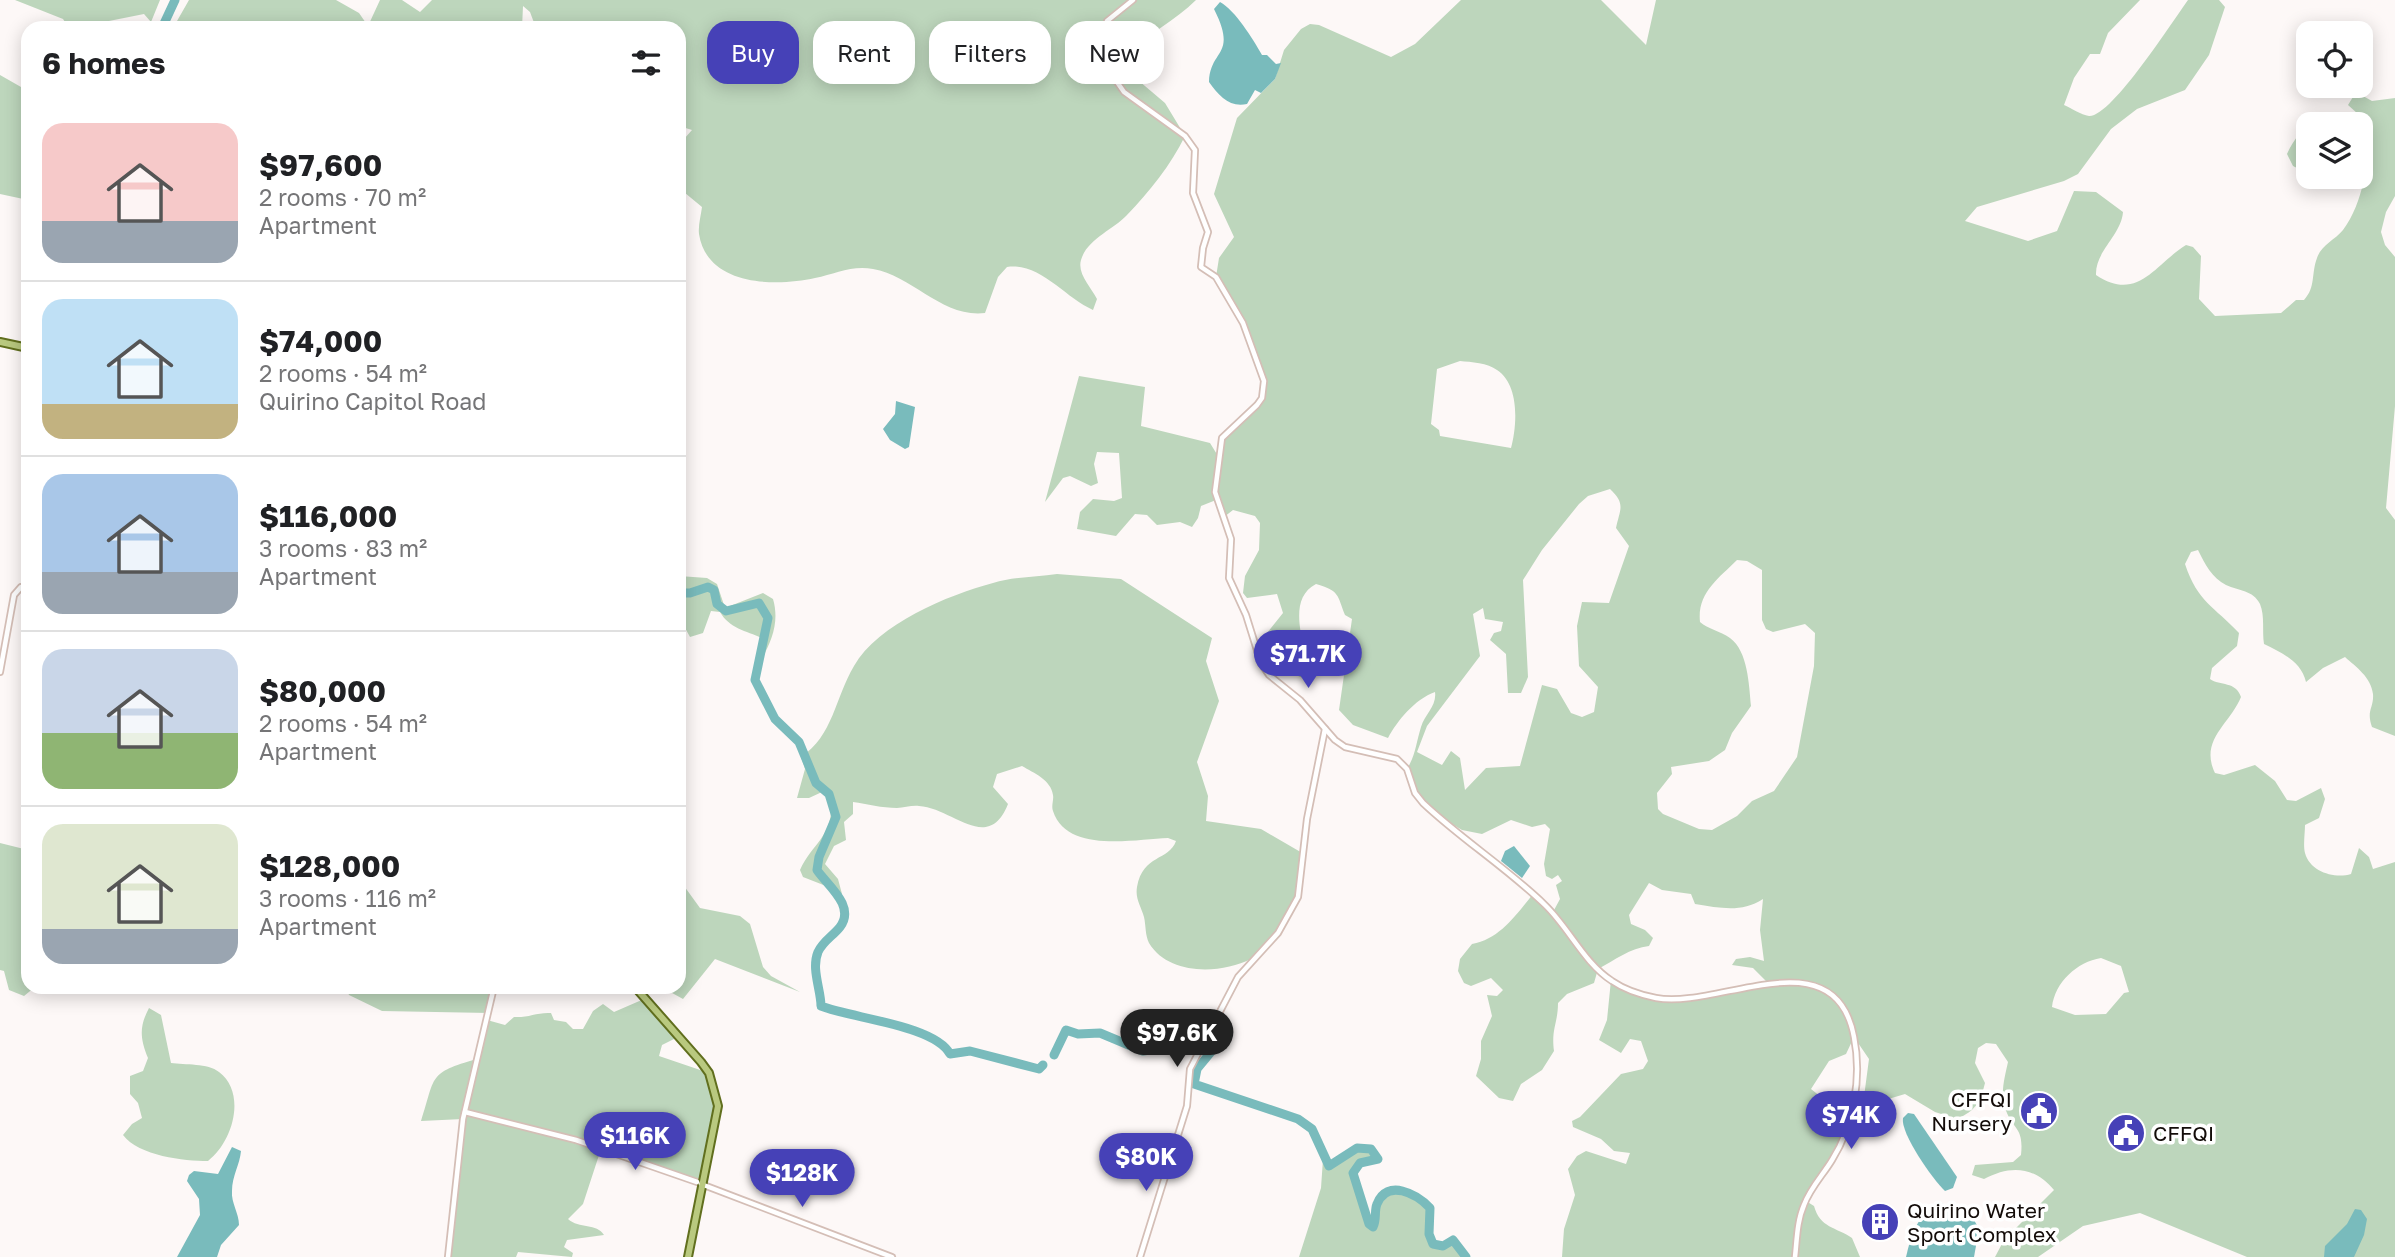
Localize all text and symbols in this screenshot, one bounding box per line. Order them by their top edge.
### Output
chip: Buy [707,21,799,84]
chip: Rent [813,21,915,84]
chip: Filters [929,21,1051,84]
chip: New [1065,21,1164,84]
map controls [2296,21,2373,189]
button: locate [2296,21,2373,98]
icon: filters [627,44,665,82]
text: 6 homes [42,45,165,81]
button: layers [2296,112,2373,189]
text: $97,600 [259,147,382,183]
icon: home [98,151,182,235]
text: 2 rooms · 70 m² [259,183,426,211]
text: Apartment [259,211,377,239]
text: $74,000 [259,323,382,359]
icon: home [98,327,182,411]
text: 2 rooms · 54 m² [259,359,427,387]
text: Quirino Capitol Road [259,387,486,415]
text: $116,000 [259,498,397,534]
icon: home [98,502,182,586]
text: 3 rooms · 83 m² [259,534,427,562]
text: Apartment [259,562,377,590]
pin: $71.7K [1251,630,1365,690]
text: $71.7K [1270,639,1346,667]
text: $80,000 [259,673,386,709]
icon: home [98,677,182,761]
text: 2 rooms · 54 m² [259,709,427,737]
text: Apartment [259,737,377,765]
text: $128,000 [259,848,400,884]
icon: home [98,852,182,936]
text: 3 rooms · 116 m² [259,884,436,912]
text: Apartment [259,912,377,940]
pin: $97.6K [1120,1010,1234,1069]
text: $97.6K [1136,1018,1218,1046]
place label: CFFQI Nursery [1931,1086,2012,1136]
public building icon: CFFQI Nursery [2018,1090,2060,1132]
pin: $74K [1810,1092,1892,1151]
text: $74K [1822,1100,1881,1128]
pin: $116K [586,1112,684,1172]
public building icon: CFFQI [2105,1112,2147,1154]
place label: CFFQI [2153,1120,2214,1146]
text: $116K [600,1121,670,1149]
pin: $80K [1105,1134,1187,1193]
text: $80K [1115,1142,1177,1170]
pin: $128K [753,1150,851,1209]
text: $128K [766,1158,838,1186]
place label: Quirino Water Sport Complex [1907,1197,2057,1247]
building icon: Quirino Water Sport Complex [1859,1201,1901,1243]

